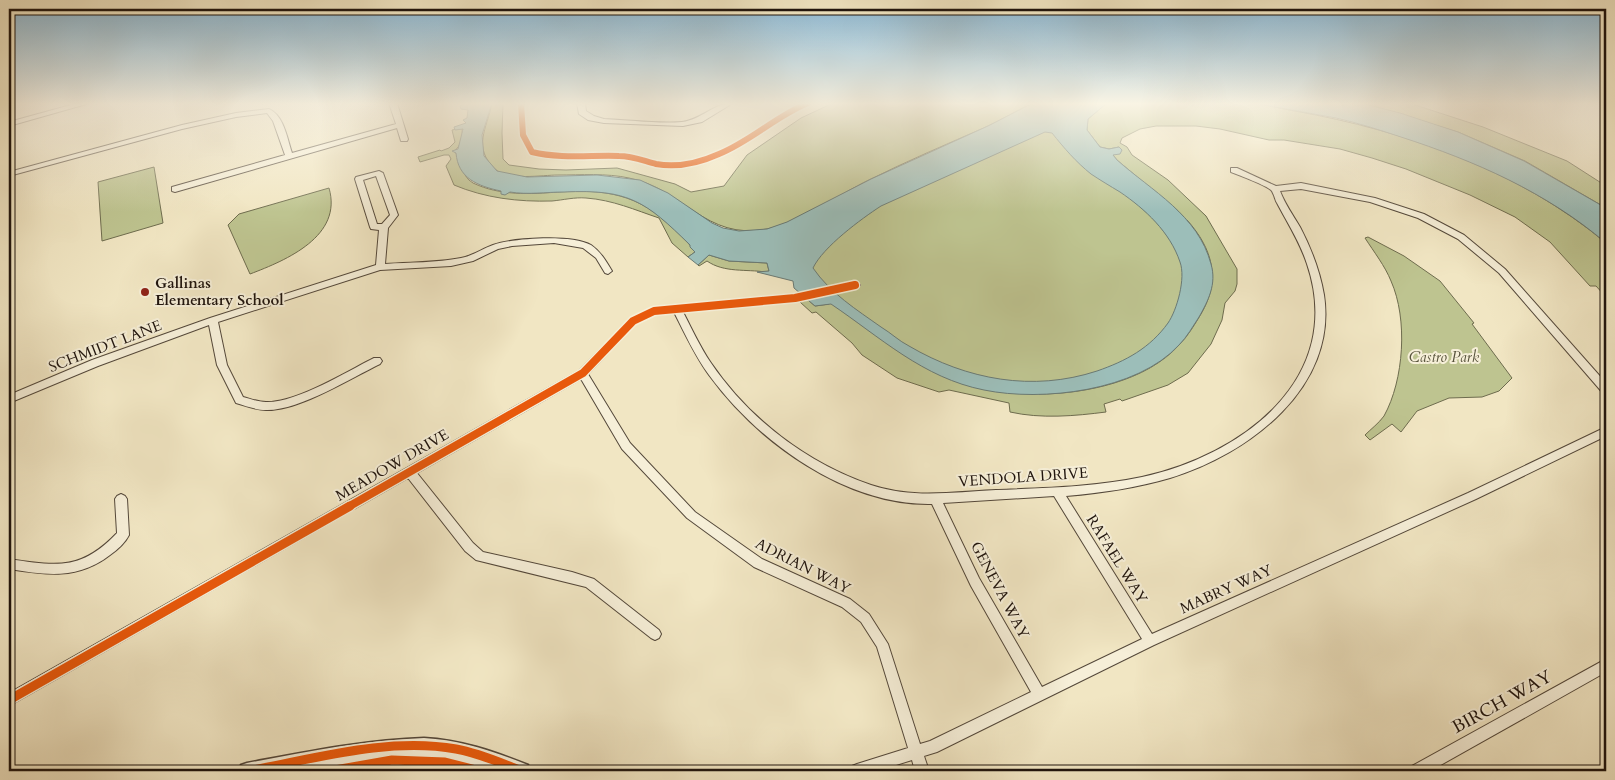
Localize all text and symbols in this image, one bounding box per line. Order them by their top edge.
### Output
place label: Gallinas Elementary School [155,273,284,310]
marker: Gallinas Elementary School [139,286,151,298]
street label: SCHMIDT LANE [45,315,165,377]
park label: Castro Park [1409,347,1480,367]
street label: MEADOW DRIVE [332,424,452,506]
street label: VENDOLA DRIVE [957,462,1089,492]
street label: RAFAEL WAY [1082,511,1153,608]
street label: ADRIAN WAY [752,533,855,599]
street label: GENEVA WAY [966,538,1034,643]
street label: MABRY WAY [1177,559,1276,618]
street label: BIRCH WAY [1448,664,1557,740]

